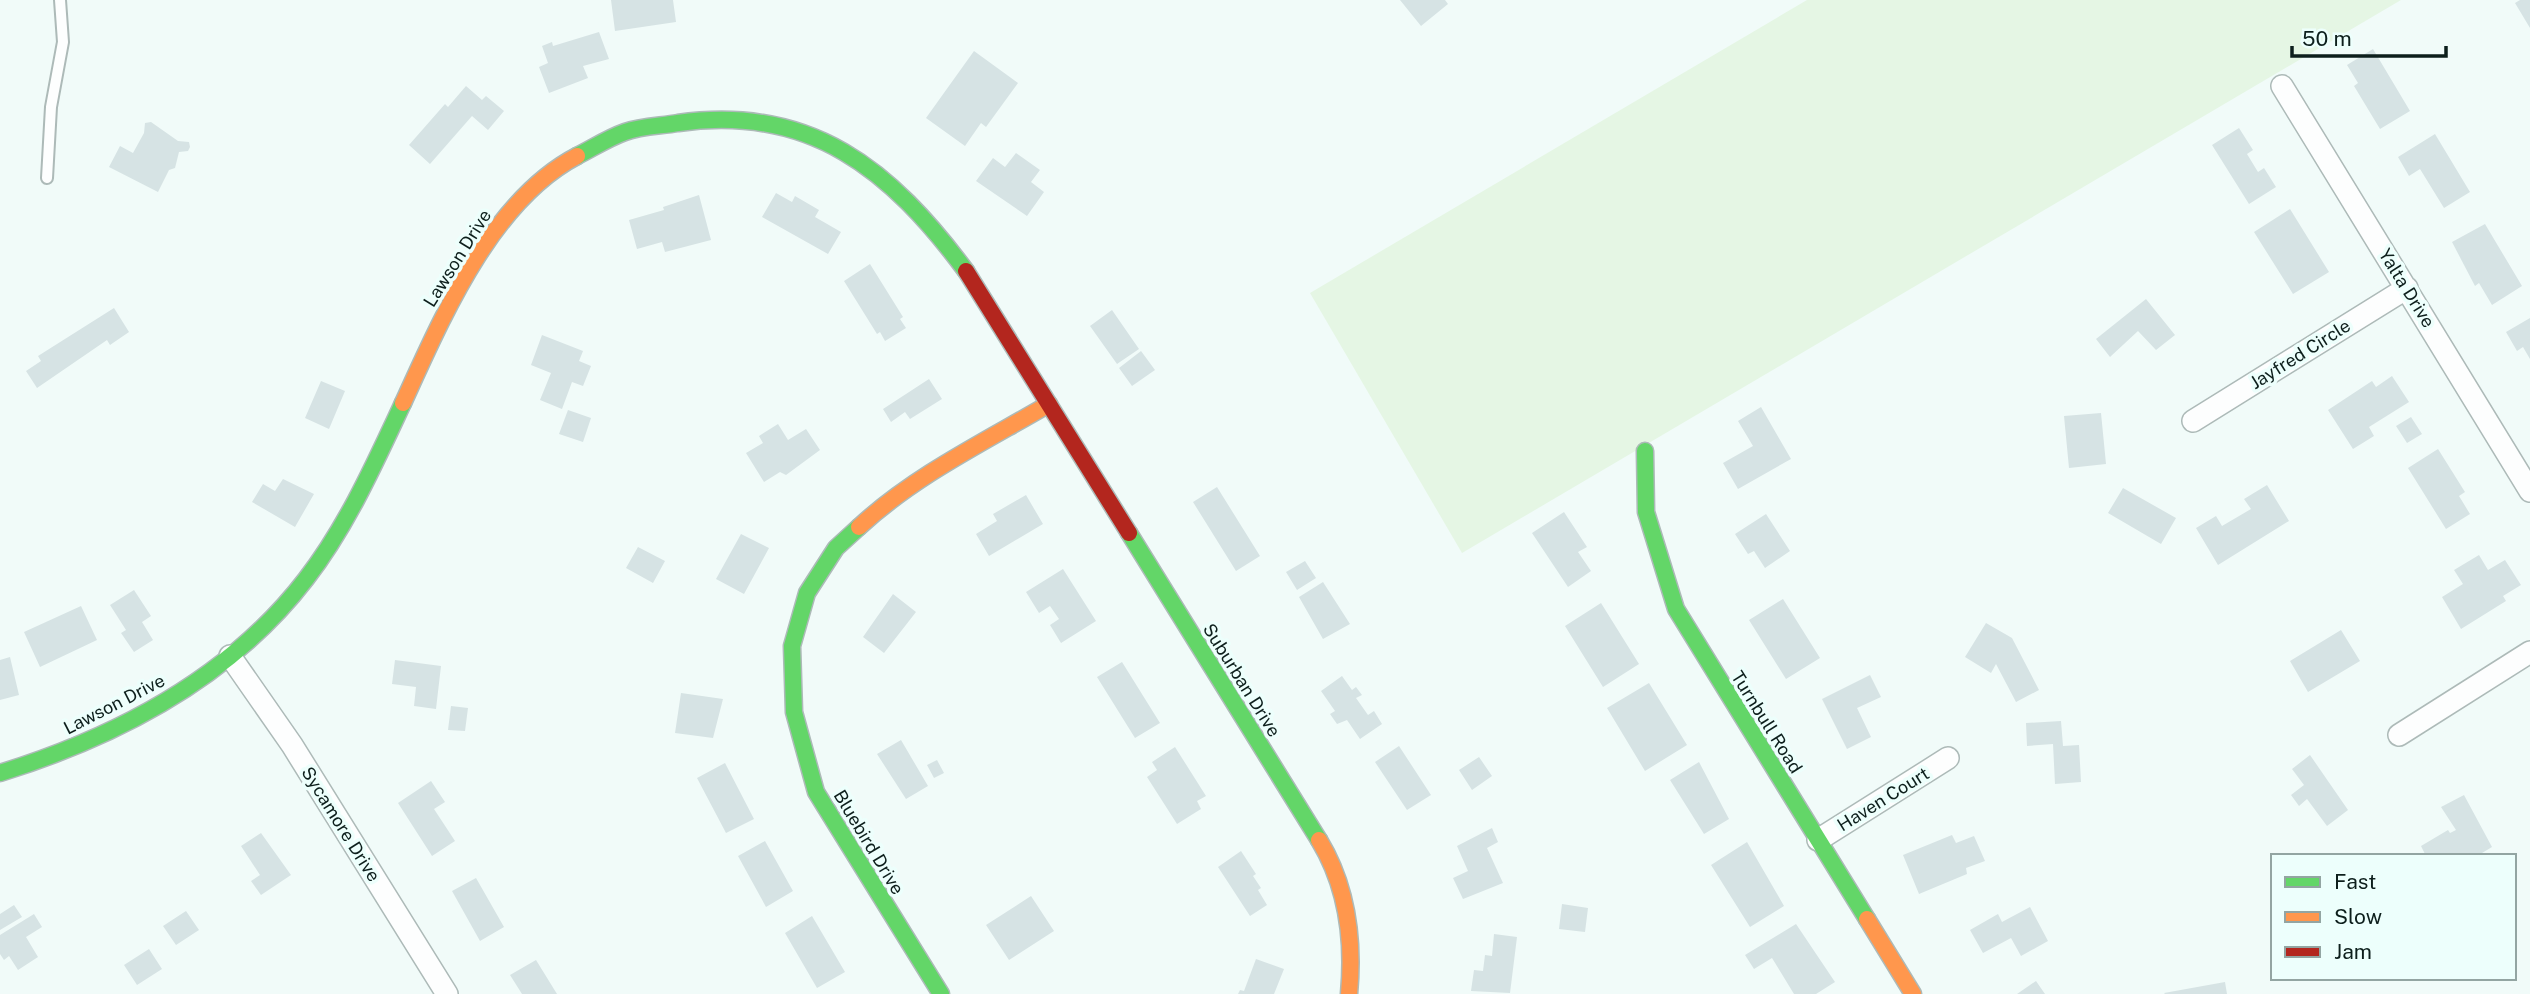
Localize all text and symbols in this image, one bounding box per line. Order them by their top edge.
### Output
scale bar [2292,14,2446,58]
text: 50 m [2302,26,2352,51]
street label: Lawson Drive [419,205,495,311]
street label: Yalta Drive [2375,245,2439,331]
street label: Jayfred Circle [2246,315,2354,393]
street label: Suburban Drive [1199,620,1285,740]
street label: Turnbull Road [1727,667,1807,777]
street label: Lawson Drive [60,670,168,738]
street label: Sycamore Drive [297,763,385,885]
street label: Haven Court [1833,763,1933,835]
street label: Bluebird Drive [830,786,908,898]
legend [2271,854,2516,980]
text: Fast [2334,869,2376,894]
text: Slow [2334,904,2382,929]
text: Jam [2334,939,2372,964]

